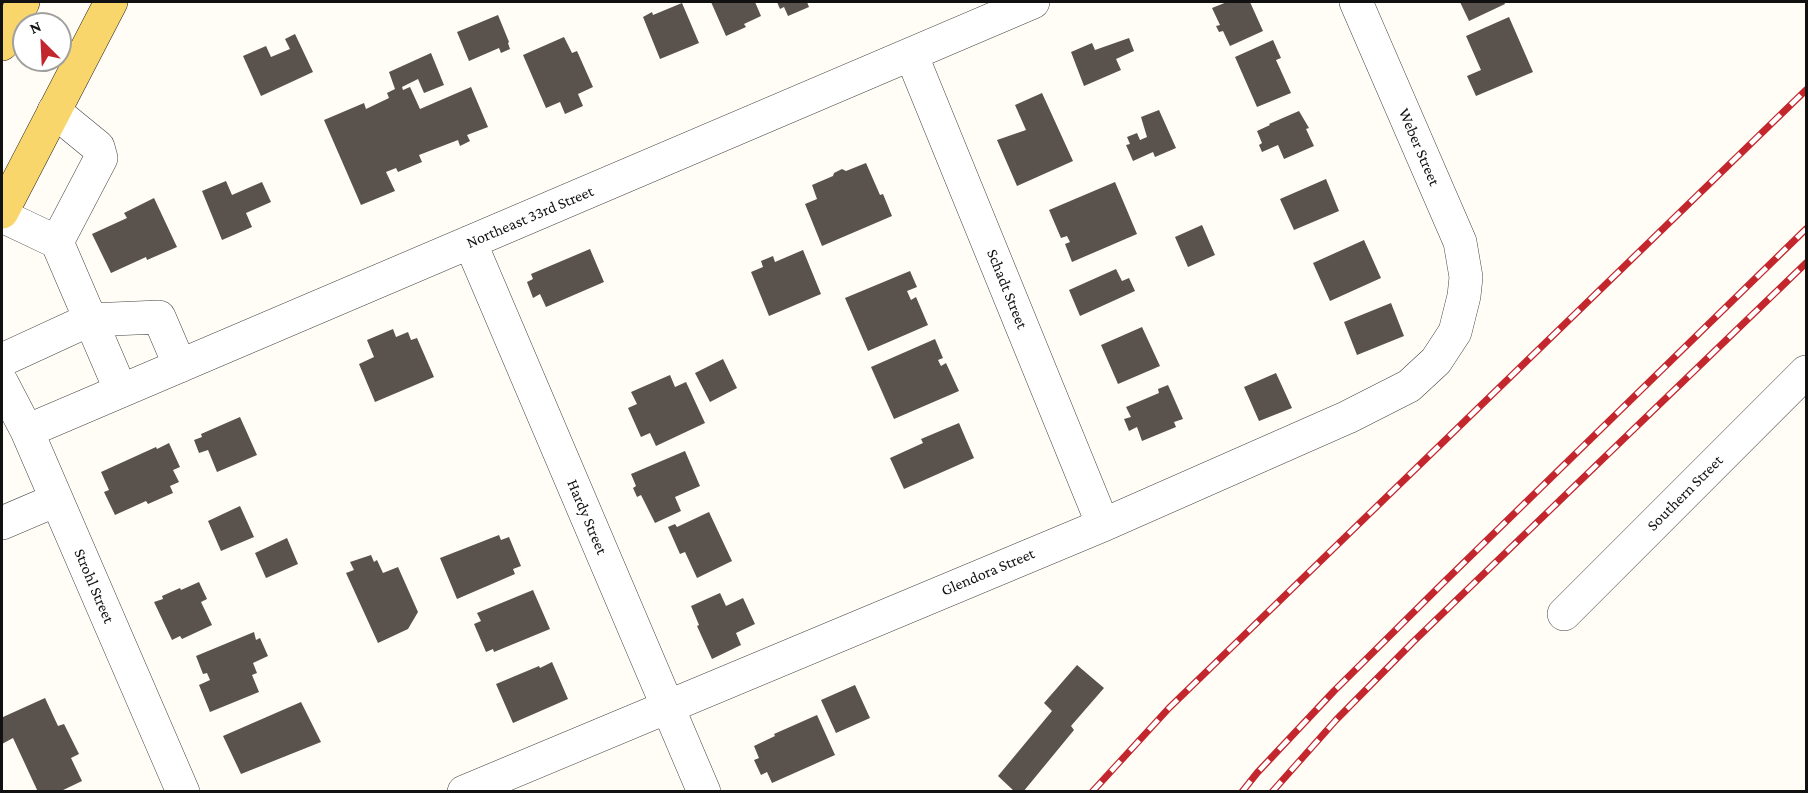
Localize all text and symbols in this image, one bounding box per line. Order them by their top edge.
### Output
north arrow [12,12,72,72]
text: N [27,17,44,37]
street label: Weber Street [1394,105,1444,189]
street label: Northeast 33rd Street [464,182,596,252]
street label: Schadt Street [982,246,1032,332]
street label: Southern Street [1643,451,1727,535]
street label: Hardy Street [563,477,611,557]
street label: Glendora Street [938,544,1038,600]
street label: Strohl Street [70,546,118,626]

